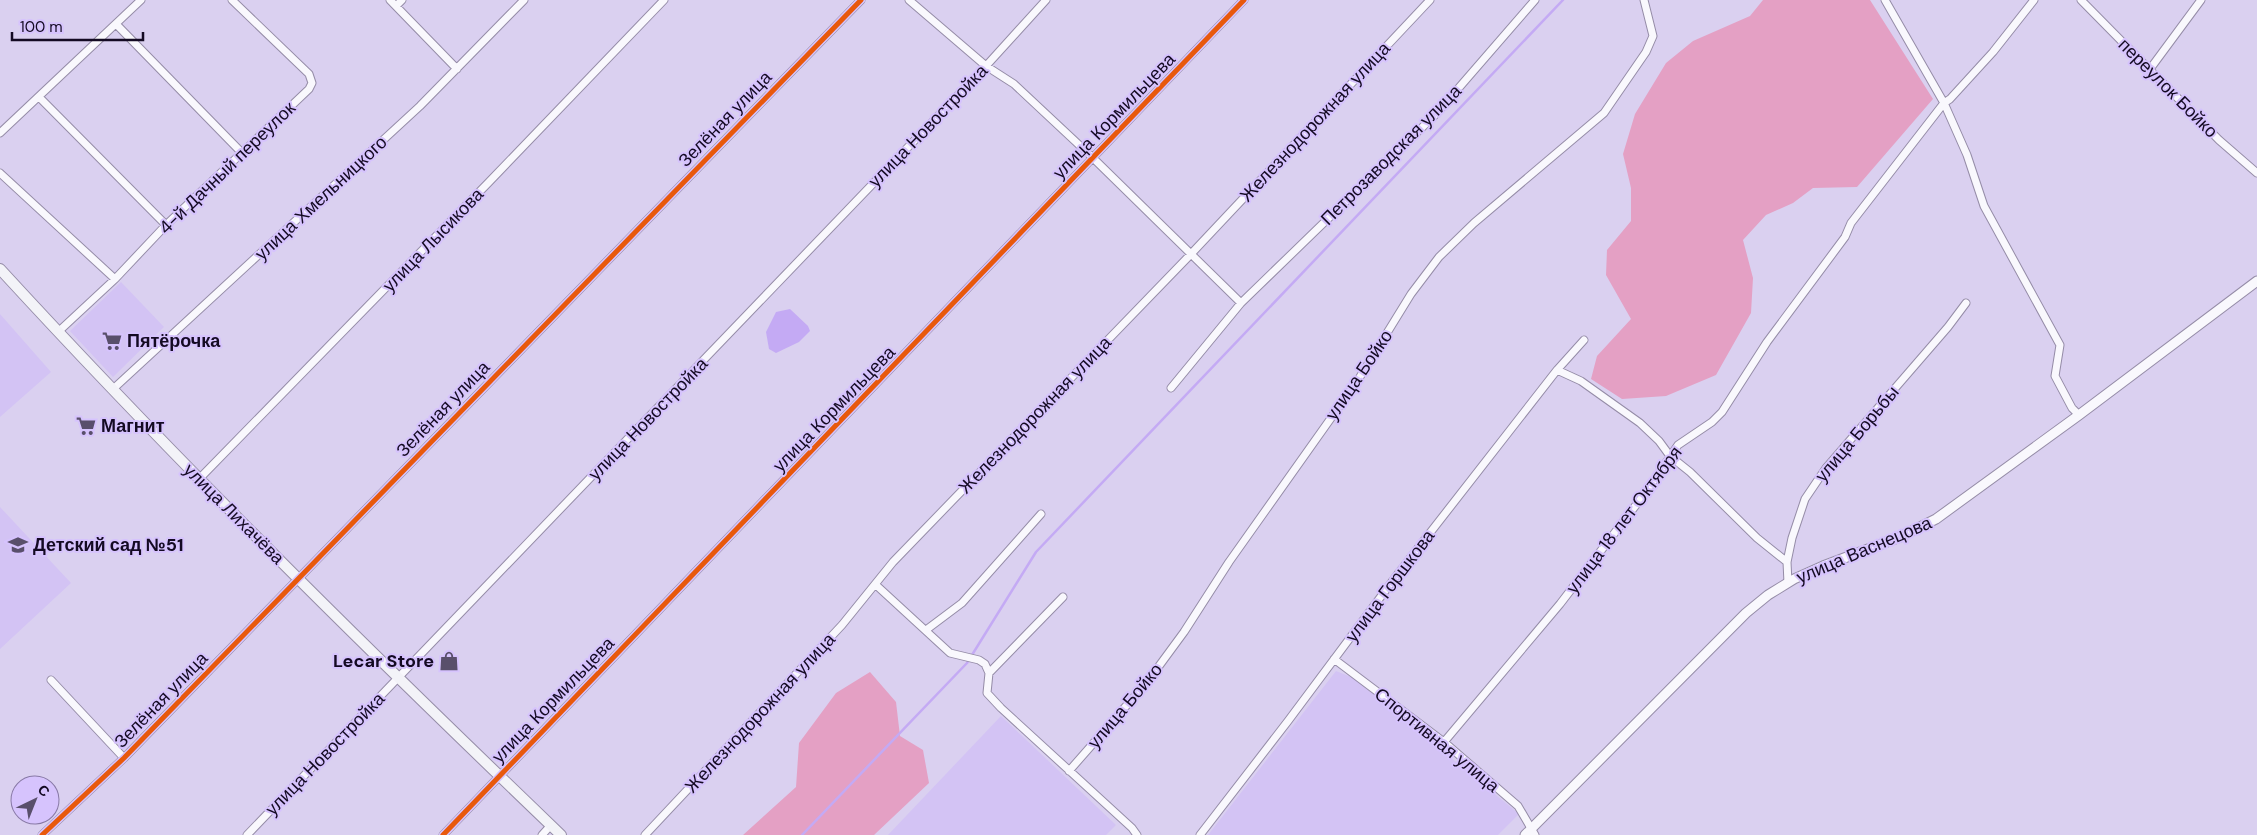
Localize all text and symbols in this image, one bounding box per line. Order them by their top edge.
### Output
scale bar [12,10,144,42]
text: 100 m [20,17,63,37]
street label: переулок Бойко [2113,33,2223,143]
street label: Железнодорожная улица [1235,36,1396,207]
street label: улица Кормильцева [1048,47,1181,184]
street label: улица Новостройка [863,59,994,193]
street label: Зелёная улица [673,65,778,172]
street label: Петрозаводская улица [1316,79,1467,230]
street label: 4-й Дачный переулок [153,96,301,240]
street label: улица Хмельницкого [250,130,392,266]
street label: улица Лысикова [377,182,489,297]
street label: улица Бойко [1320,325,1398,425]
place label: Пятёрочка [127,329,221,353]
supermarket icon: Пятёрочка [101,330,123,352]
street label: Железнодорожная улица [953,330,1117,499]
street label: улица Кормильцева [768,340,901,477]
street label: улица Новостройка [583,352,714,486]
street label: Зелёная улица [391,355,496,462]
street label: улица Борьбы [1810,381,1904,487]
place label: Магнит [101,414,165,438]
supermarket icon: Магнит [75,415,97,437]
street label: улица 18 лет Октября [1561,441,1687,599]
street label: улица Лихачёва [178,458,290,570]
street label: улица Васнецова [1793,510,1936,589]
street label: улица Горшкова [1340,524,1441,647]
place label: Детский сад №51 [33,533,184,557]
school or university icon: Детский сад №51 [7,534,29,556]
street label: Железнодорожная улица [680,627,841,798]
street label: улица Кормильцева [487,631,620,768]
street label: Зелёная улица [109,646,214,753]
place label: Lecar Store [333,649,434,673]
shop icon: Lecar Store [438,650,460,672]
street label: улица Бойко [1082,658,1168,754]
street label: Спортивная улица [1370,682,1505,798]
street label: улица Новостройка [260,687,391,821]
north arrow [10,775,60,825]
text: С [34,780,54,801]

